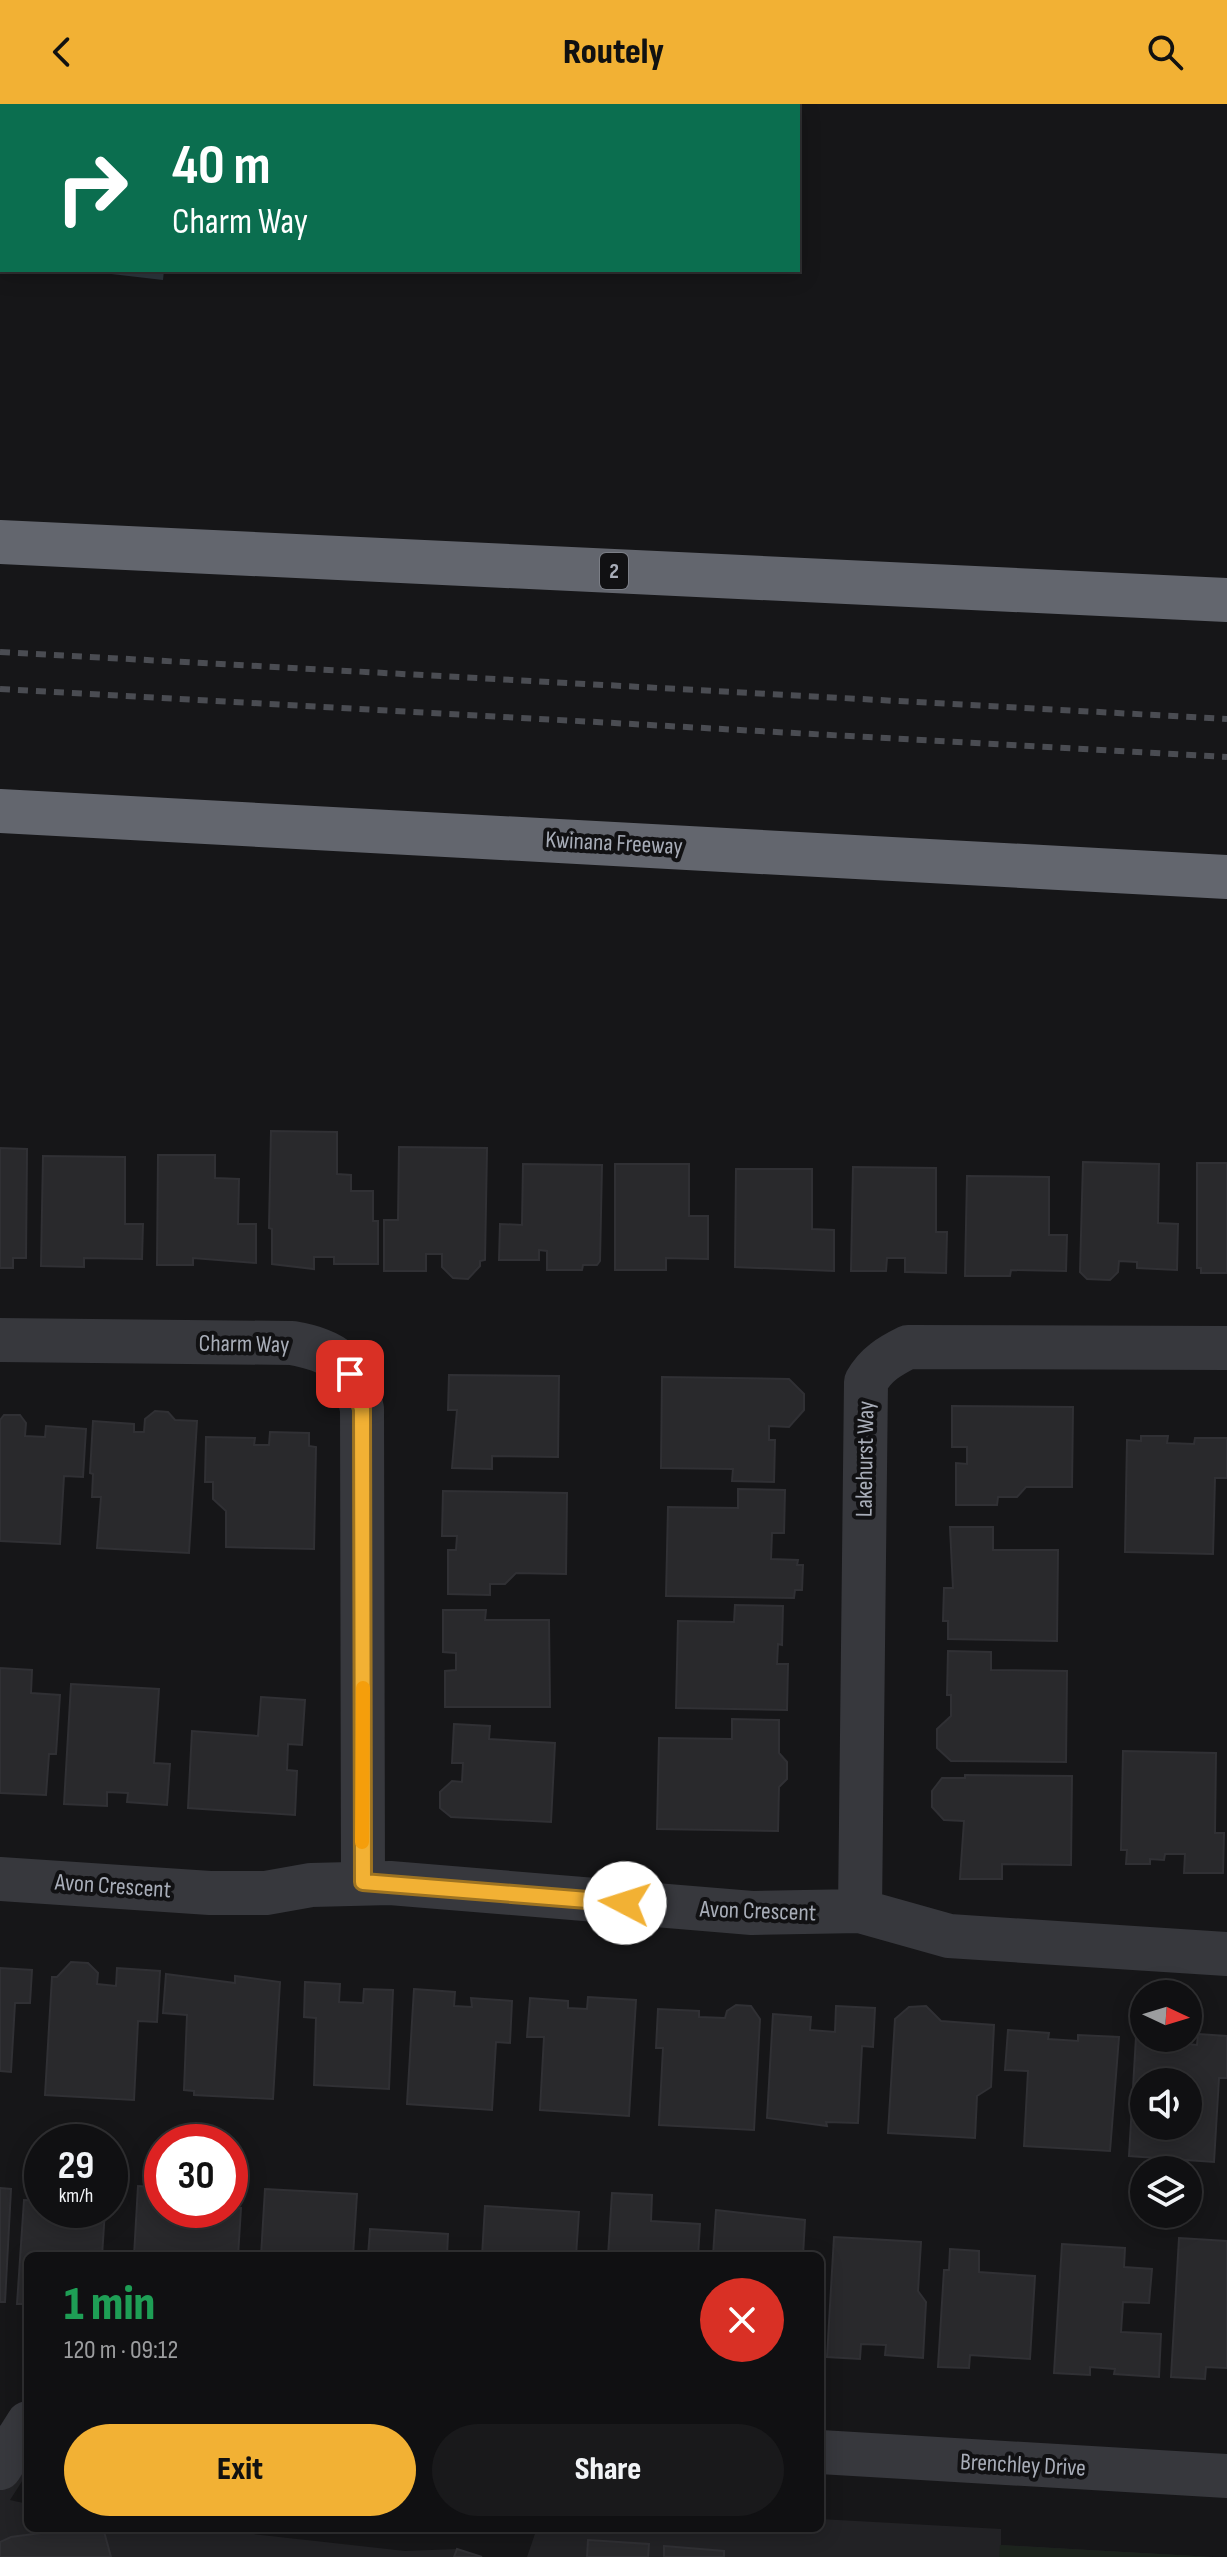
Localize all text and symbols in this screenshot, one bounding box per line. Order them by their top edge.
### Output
icon: back [40,30,84,74]
icon: search [1143,30,1187,74]
text: Routely [563,31,664,74]
text: 40 m [172,133,271,200]
icon: right [40,136,144,240]
text: Charm Way [172,201,308,244]
road number: 2 [600,553,628,589]
street label: Kwinana Freeway [545,825,683,861]
street label: Charm Way [198,1329,290,1359]
pin [316,1340,384,1408]
icon: arrive [328,1352,372,1396]
street label: Lakehurst Way [849,1401,881,1517]
position arrow [583,1861,667,1945]
street label: Avon Crescent [53,1867,172,1905]
street label: Avon Crescent [698,1894,817,1928]
north arrow [1130,1980,1202,2052]
map controls [1130,1980,1202,2228]
button: sound [1130,2068,1202,2140]
speed limit sign: 30 [144,2124,248,2228]
text: 29 [58,2142,94,2190]
button: layers [1130,2156,1202,2228]
text: km/h [59,2184,93,2208]
text: 1 min [64,2276,155,2333]
button: close [700,2278,784,2362]
text: 120 m · 09:12 [64,2335,178,2366]
button: Exit [64,2424,416,2516]
button: Share [432,2424,784,2516]
street label: Brenchley Drive [959,2447,1087,2483]

